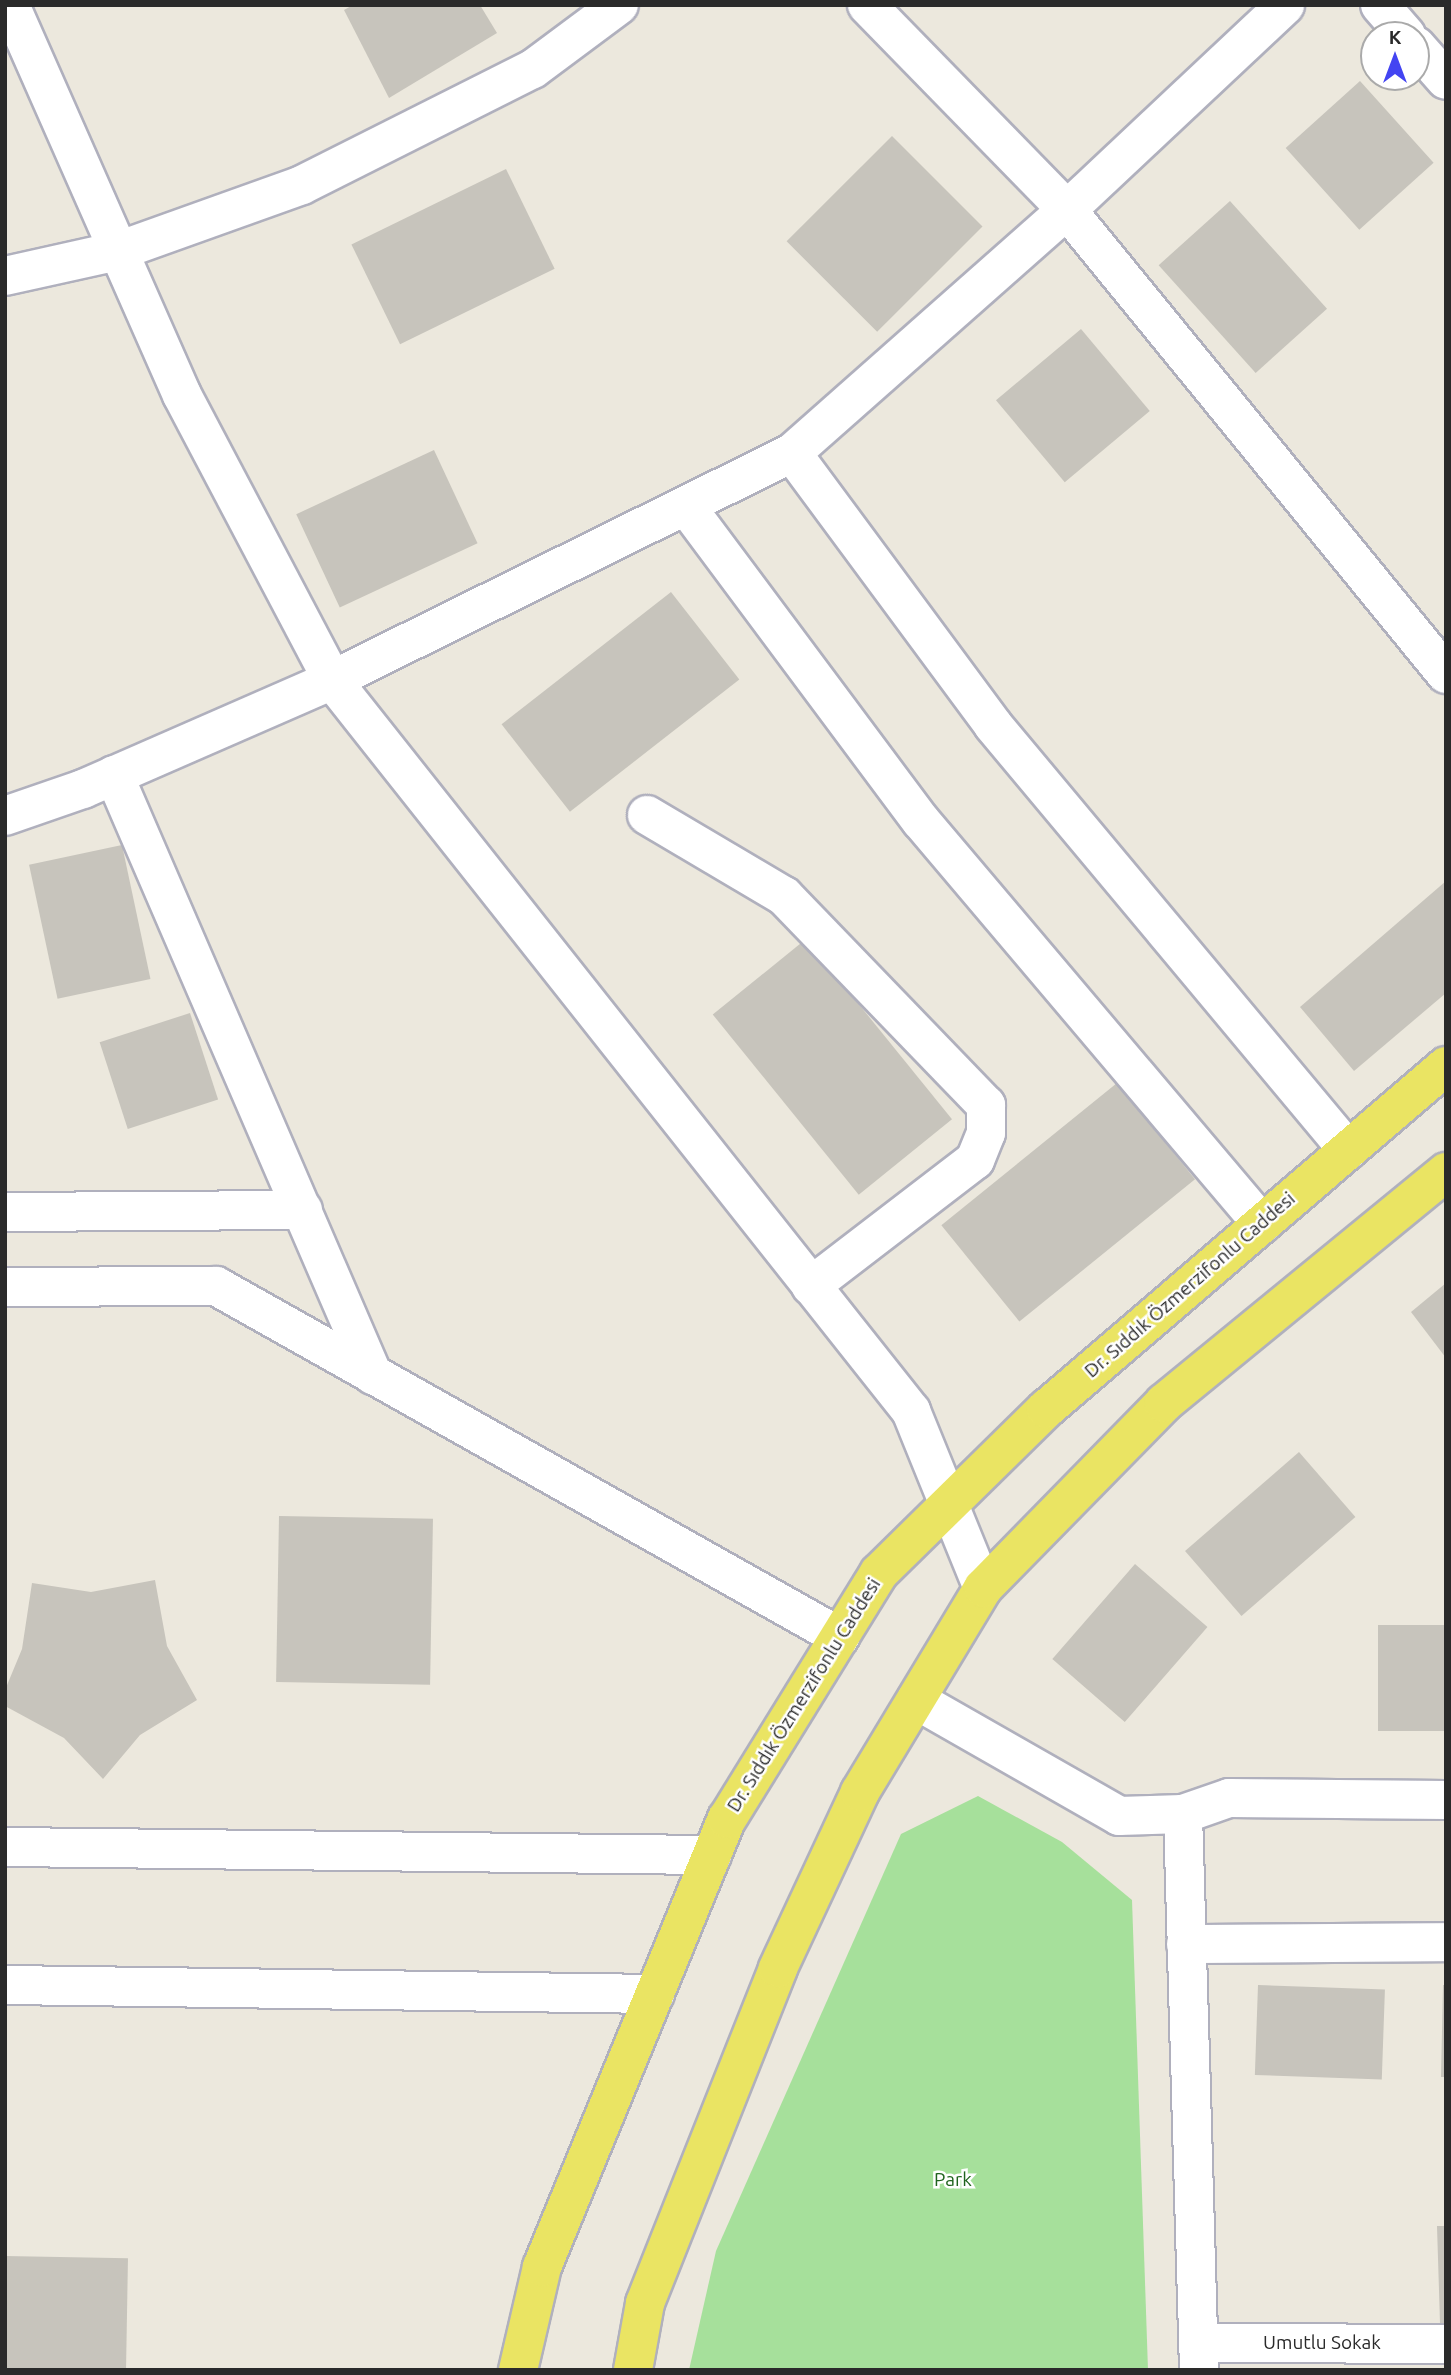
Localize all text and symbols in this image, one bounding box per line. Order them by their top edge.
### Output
north arrow [1360,21,1430,91]
text: K [1389,26,1401,48]
street label: Dr. Sıddık Özmerzifonlu Caddesi [1080,1187,1300,1383]
street label: Dr. Sıddık Özmerzifonlu Caddesi [722,1574,886,1816]
park label: Park [934,2169,972,2191]
street label: Umutlu Sokak [1263,2332,1381,2354]

